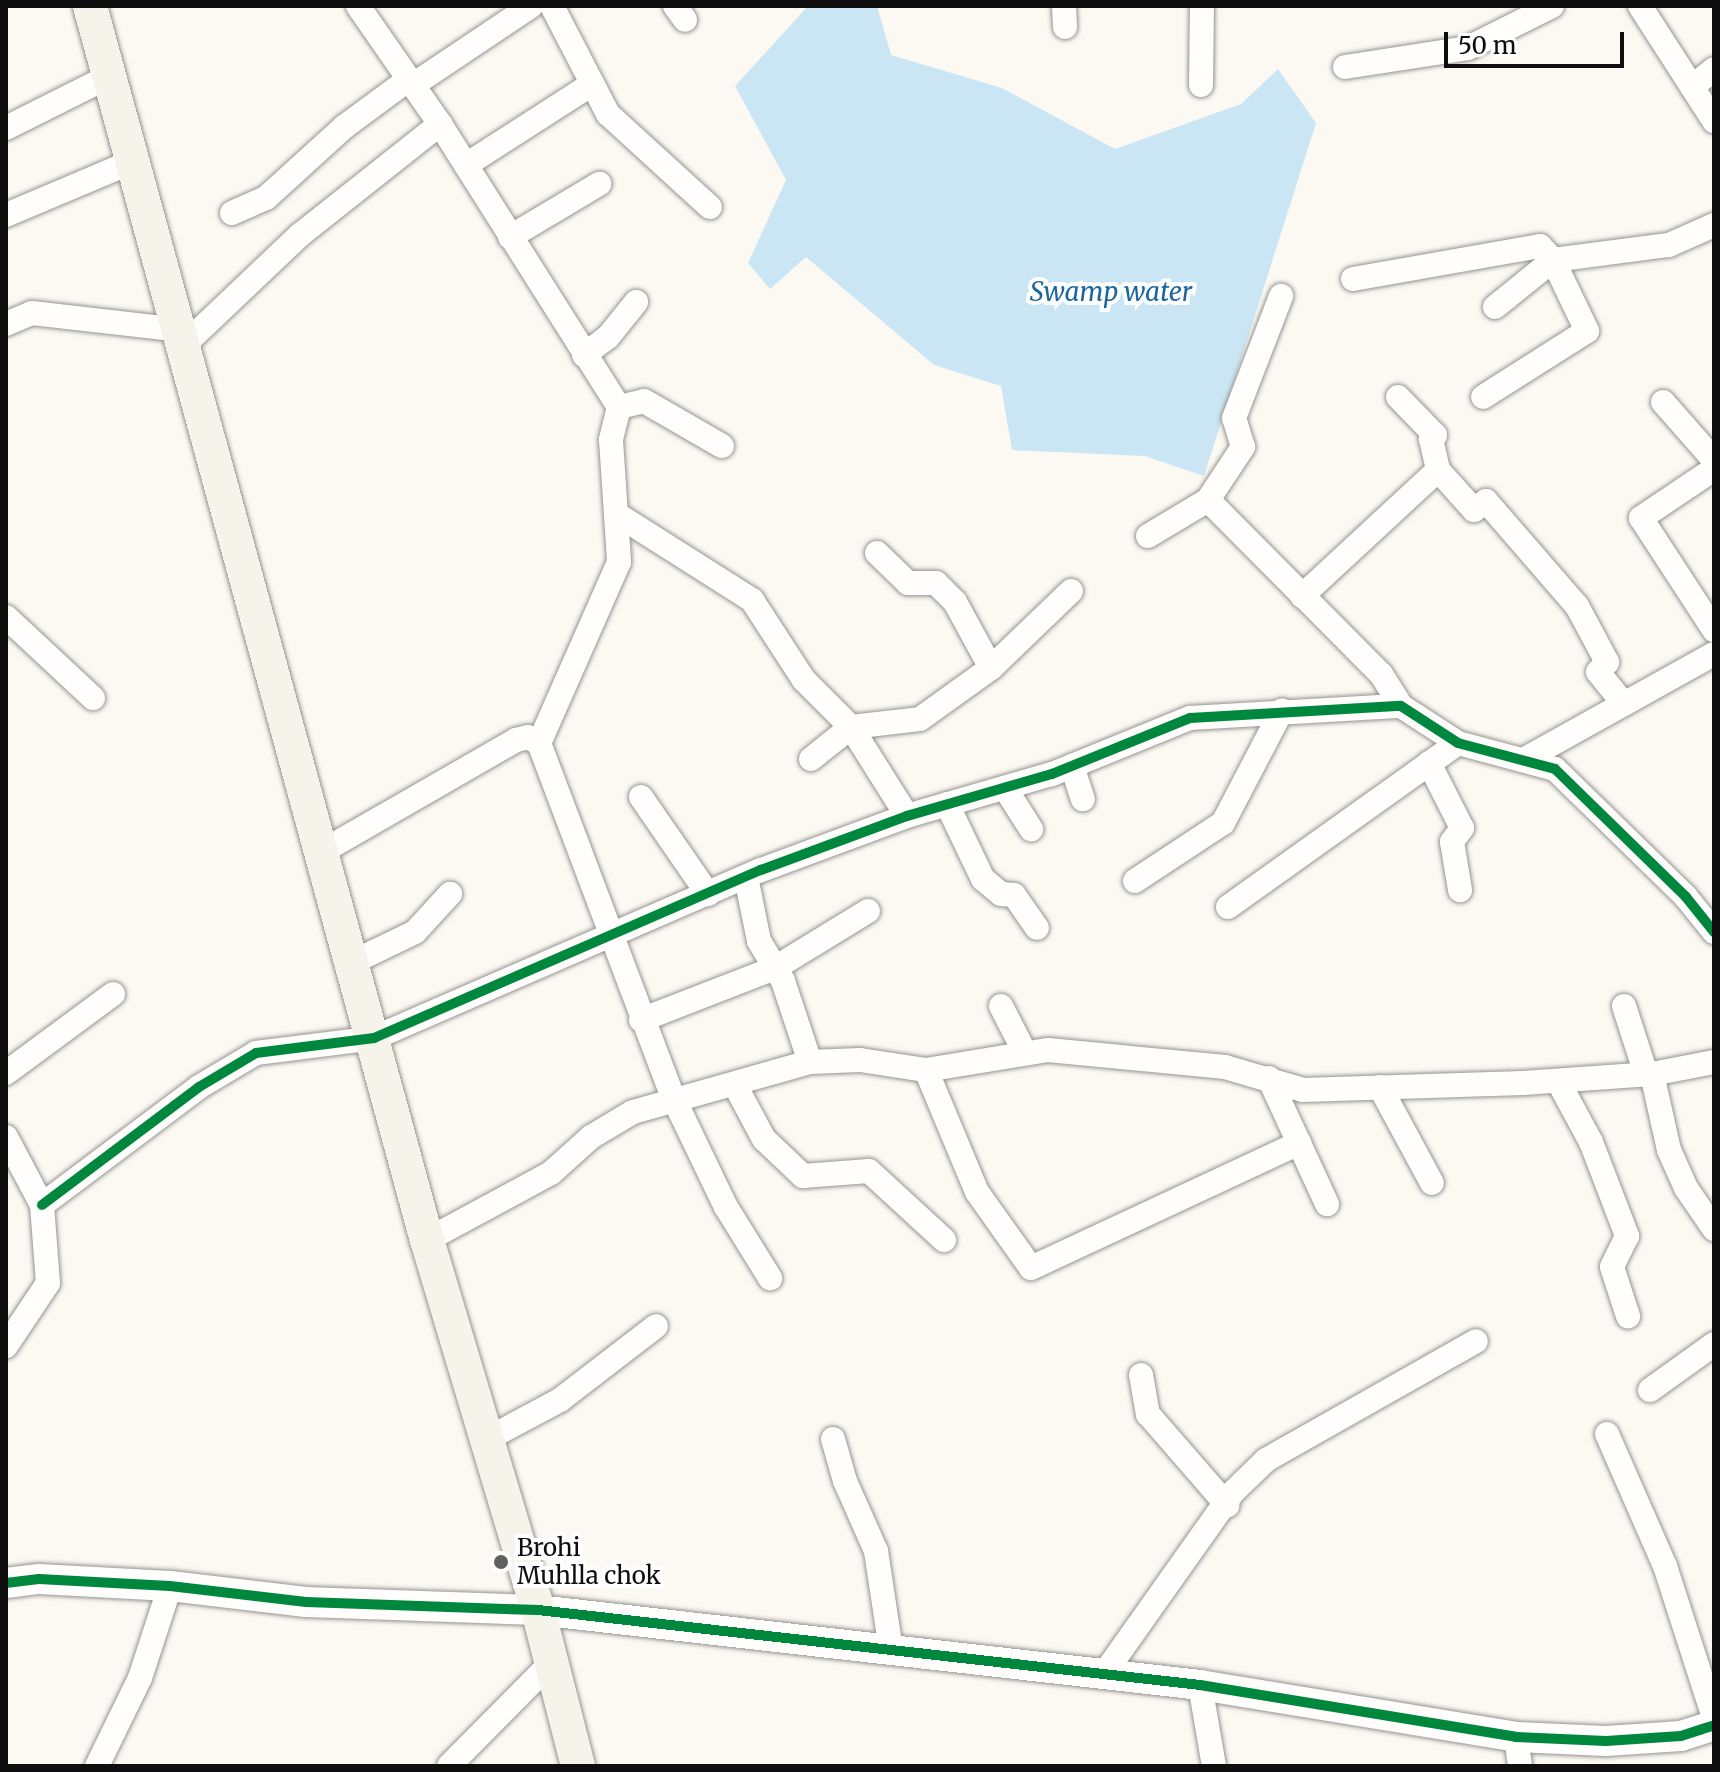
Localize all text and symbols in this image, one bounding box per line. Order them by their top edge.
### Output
scale bar [1448,16,1628,66]
text: 50 m [1458,30,1517,61]
water label: Swamp water [1030,276,1192,308]
place label: Brohi Muhlla chok [517,1534,661,1590]
marker: Brohi Muhlla chok [492,1553,510,1571]

